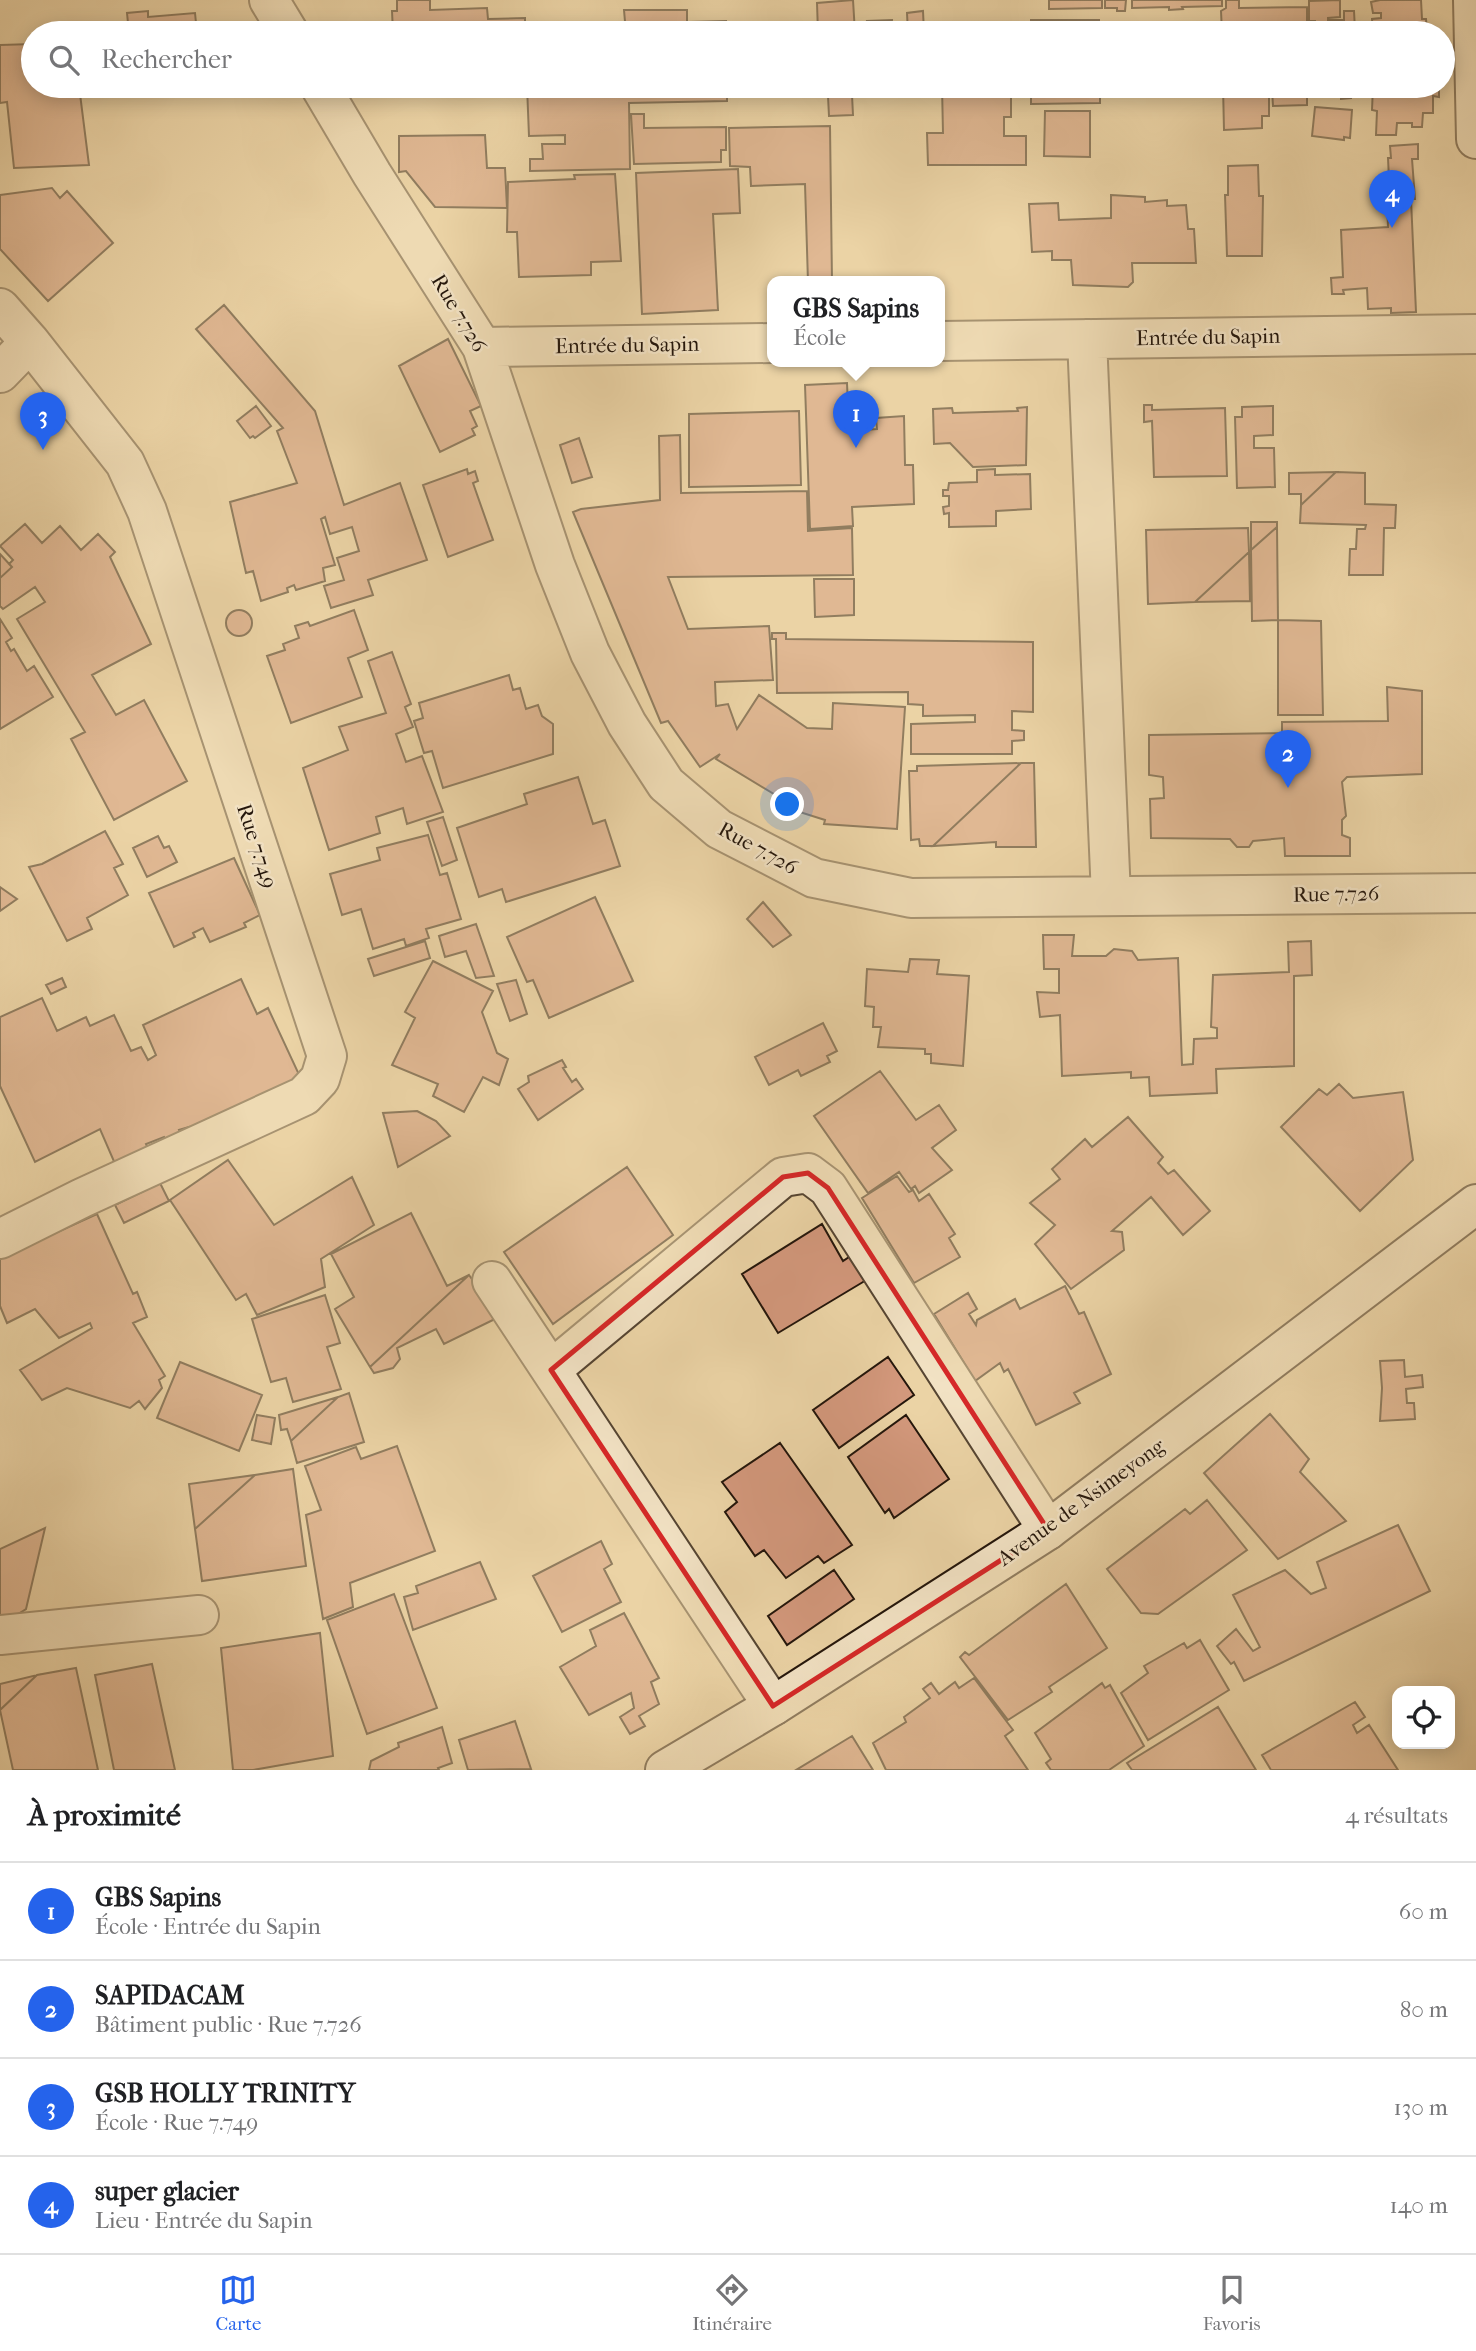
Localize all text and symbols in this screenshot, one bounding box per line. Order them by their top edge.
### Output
search box [21,21,1455,98]
icon: search [45,41,83,79]
text: Rechercher [101,44,232,75]
pin: 4 [1369,170,1415,228]
street label: Rue 7.726 [426,270,492,357]
popup [767,276,945,367]
text: GBS Sapins [793,293,919,324]
text: École [793,324,846,351]
street label: Entrée du Sapin [1136,324,1280,350]
street label: Entrée du Sapin [555,332,699,358]
pin: 1 [833,390,879,448]
pin: 3 [20,392,66,450]
pin: 2 [1265,730,1311,788]
your location [770,787,804,821]
street label: Rue 7.749 [232,801,282,891]
street label: Rue 7.726 [714,817,802,880]
street label: Rue 7.726 [1293,881,1380,907]
street label: Avenue de Nsimeyong [992,1433,1170,1571]
map controls [1392,1686,1455,1749]
button: locate [1392,1686,1455,1749]
text: À proximité [28,1798,181,1833]
text: 4 résultats [1345,1802,1448,1829]
text: GBS Sapins [95,1882,221,1913]
text: 1 [47,1898,55,1925]
text: 60 m [1399,1898,1448,1925]
text: École · Entrée du Sapin [95,1913,321,1940]
text: SAPIDACAM [95,1980,245,2011]
text: 2 [45,1996,57,2023]
text: 80 m [1400,1996,1448,2023]
text: Bâtiment public · Rue 7.726 [95,2011,362,2038]
text: GSB HOLLY TRINITY [95,2078,355,2109]
text: 3 [46,2094,56,2121]
text: 130 m [1394,2094,1448,2121]
text: École · Rue 7.749 [95,2109,258,2136]
text: super glacier [95,2176,239,2207]
text: 4 [44,2192,58,2219]
text: 140 m [1389,2192,1448,2219]
text: Lieu · Entrée du Sapin [95,2207,313,2234]
tab: Carte [215,2271,261,2335]
tab: Itinéraire [692,2271,772,2335]
tab: Favoris [1203,2271,1261,2335]

